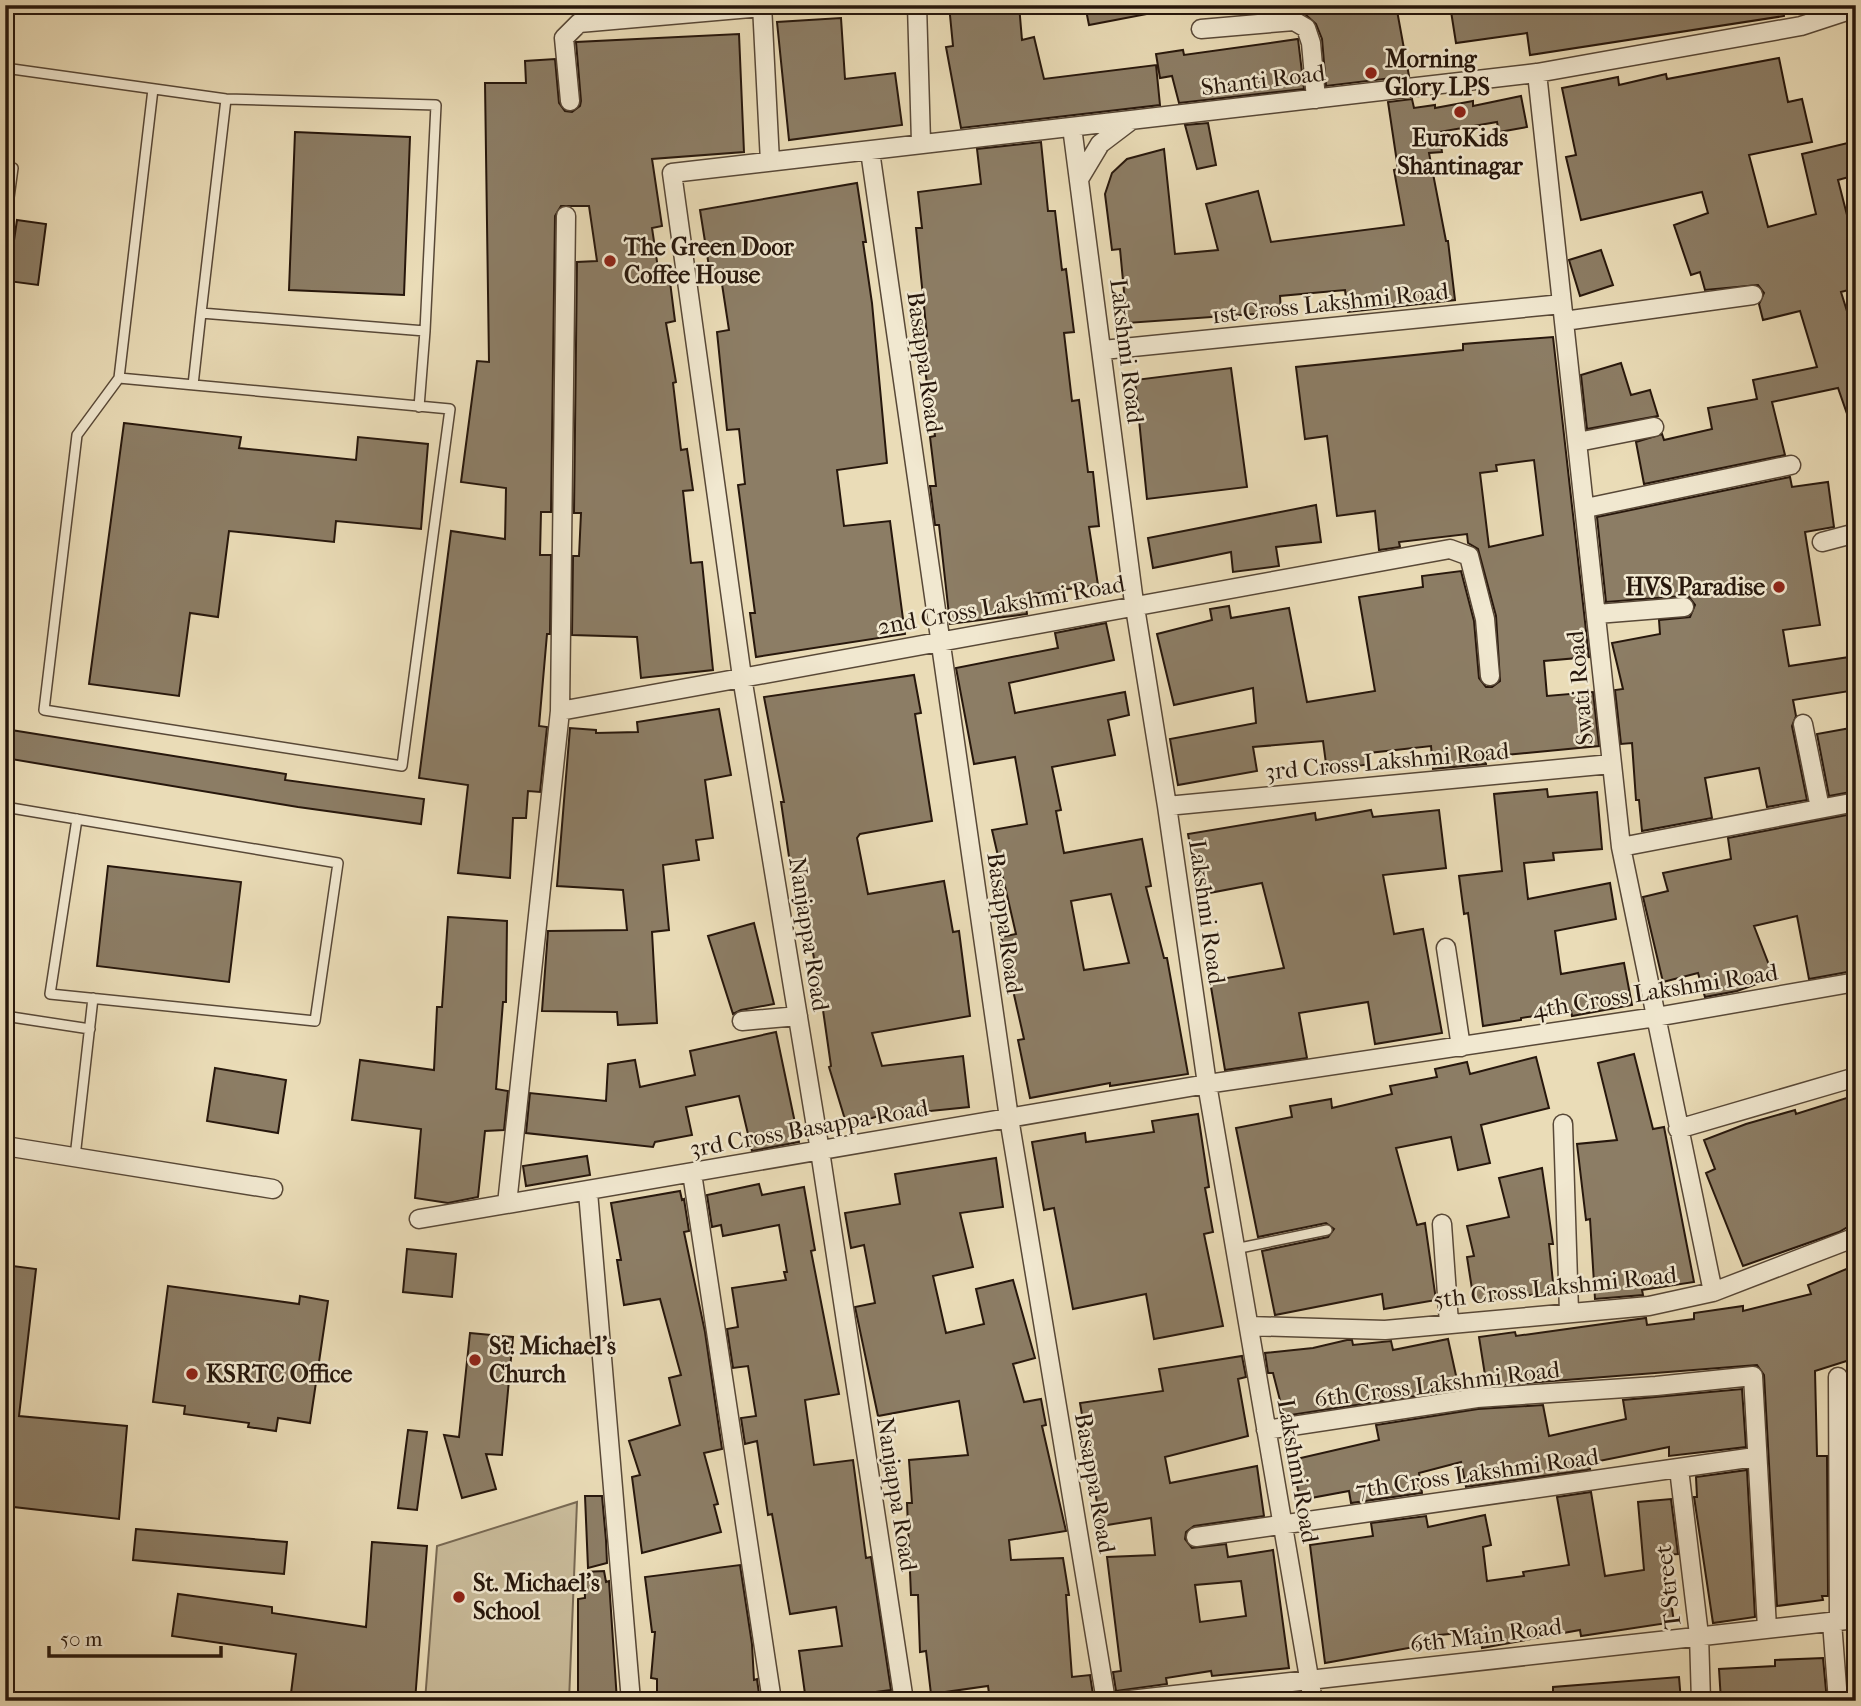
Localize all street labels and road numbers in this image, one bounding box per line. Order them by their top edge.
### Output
street label: Shanti Road [1199,58,1328,102]
street label: Lakshmi Road [1104,277,1150,426]
street label: 1st Cross Lakshmi Road [1210,277,1451,329]
street label: Basappa Road [901,290,949,435]
street label: 2nd Cross Lakshmi Road [875,569,1128,641]
street label: Swati Road [1561,629,1599,746]
street label: 3rd Cross Lakshmi Road [1264,736,1511,786]
street label: Lakshmi Road [1183,838,1231,987]
street label: Basappa Road [981,851,1029,996]
street label: Nanjappa Road [783,855,835,1014]
street label: 4th Cross Lakshmi Road [1530,958,1781,1024]
street label: 3rd Cross Basappa Road [688,1093,931,1163]
street label: 5th Cross Lakshmi Road [1432,1260,1679,1314]
street label: 6th Cross Lakshmi Road [1313,1355,1562,1413]
street label: Lakshmi Road [1272,1397,1325,1546]
street label: Basappa Road [1069,1410,1121,1556]
street label: Nanjappa Road [871,1415,923,1574]
street label: 7th Cross Lakshmi Road [1353,1442,1602,1504]
street label: T Street [1649,1543,1687,1631]
street label: 6th Main Road [1408,1612,1564,1658]

